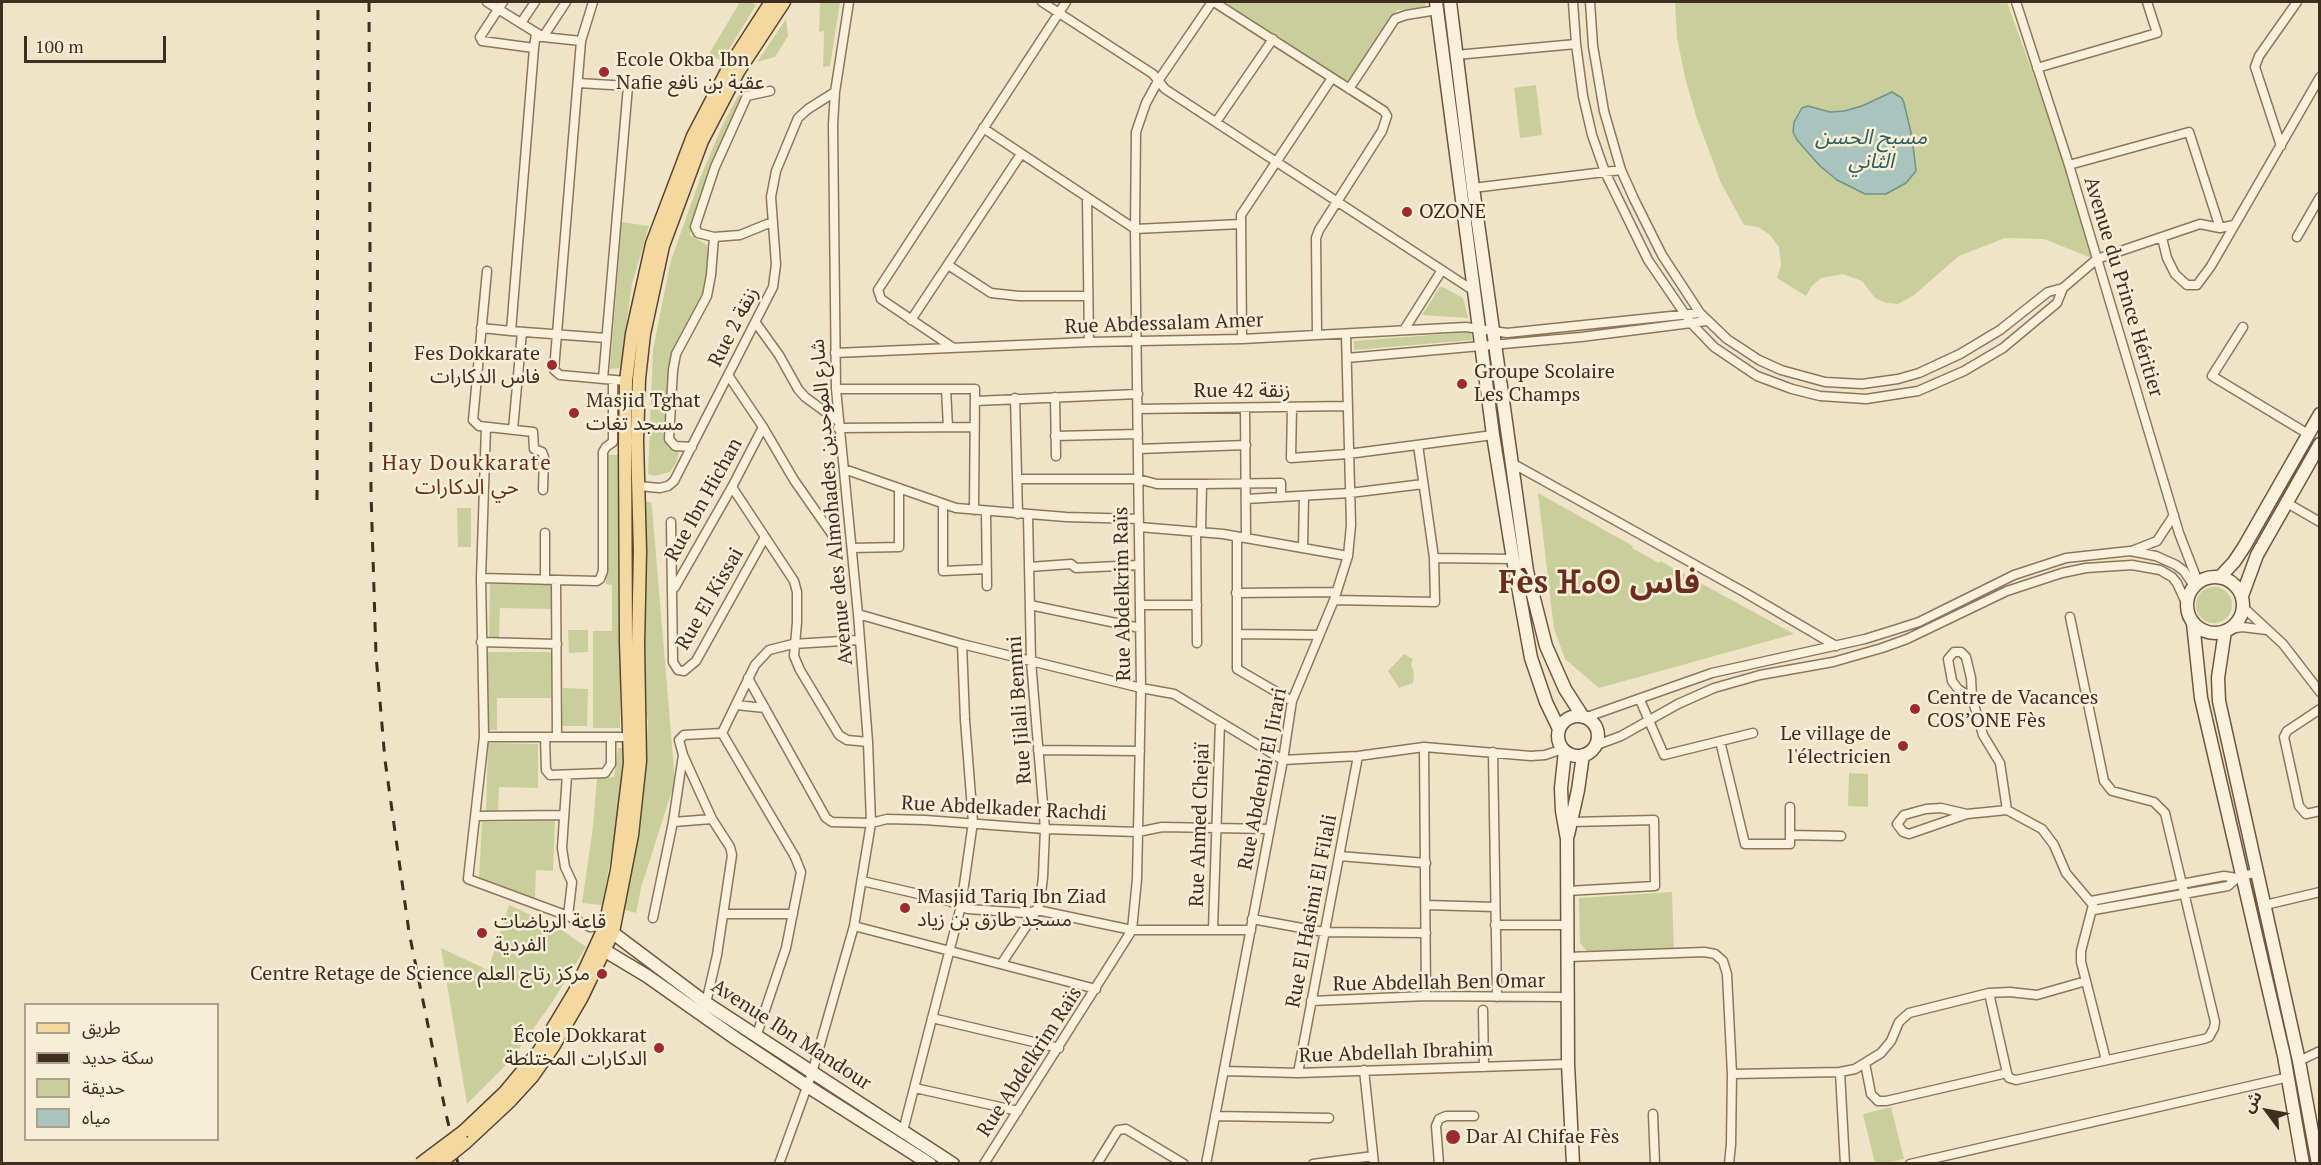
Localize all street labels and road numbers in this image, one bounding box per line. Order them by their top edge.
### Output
street label: Avenue du Prince Héritier [2078,174,2168,400]
street label: Rue 2 زنقة [704,283,764,371]
street label: Rue Abdessalam Amer [1064,309,1264,339]
street label: Avenue des Almohades شارع الموحدين [806,338,858,666]
street label: Rue 42 زنقة [1193,379,1291,403]
street label: Rue Ibn Hichan [660,434,748,566]
street label: Rue Abdelkrim Raïs [1109,507,1137,681]
street label: Rue El Kissai [671,544,749,654]
street label: Rue Jilali Bennni [1003,635,1037,785]
street label: Rue Abdenbi El Jirari [1234,686,1292,872]
street label: Rue Ahmed Chejaï [1185,742,1215,908]
street label: Rue Abdelkader Rachdi [901,792,1107,826]
street label: Rue El Hasimi El Filali [1281,812,1343,1010]
street label: Rue Abdellah Ben Omar [1333,969,1545,997]
street label: Avenue Ibn Mandour [707,974,875,1096]
street label: Rue Abdelkrim Raïs [972,982,1088,1142]
street label: Rue Abdellah Ibrahim [1298,1038,1494,1068]

